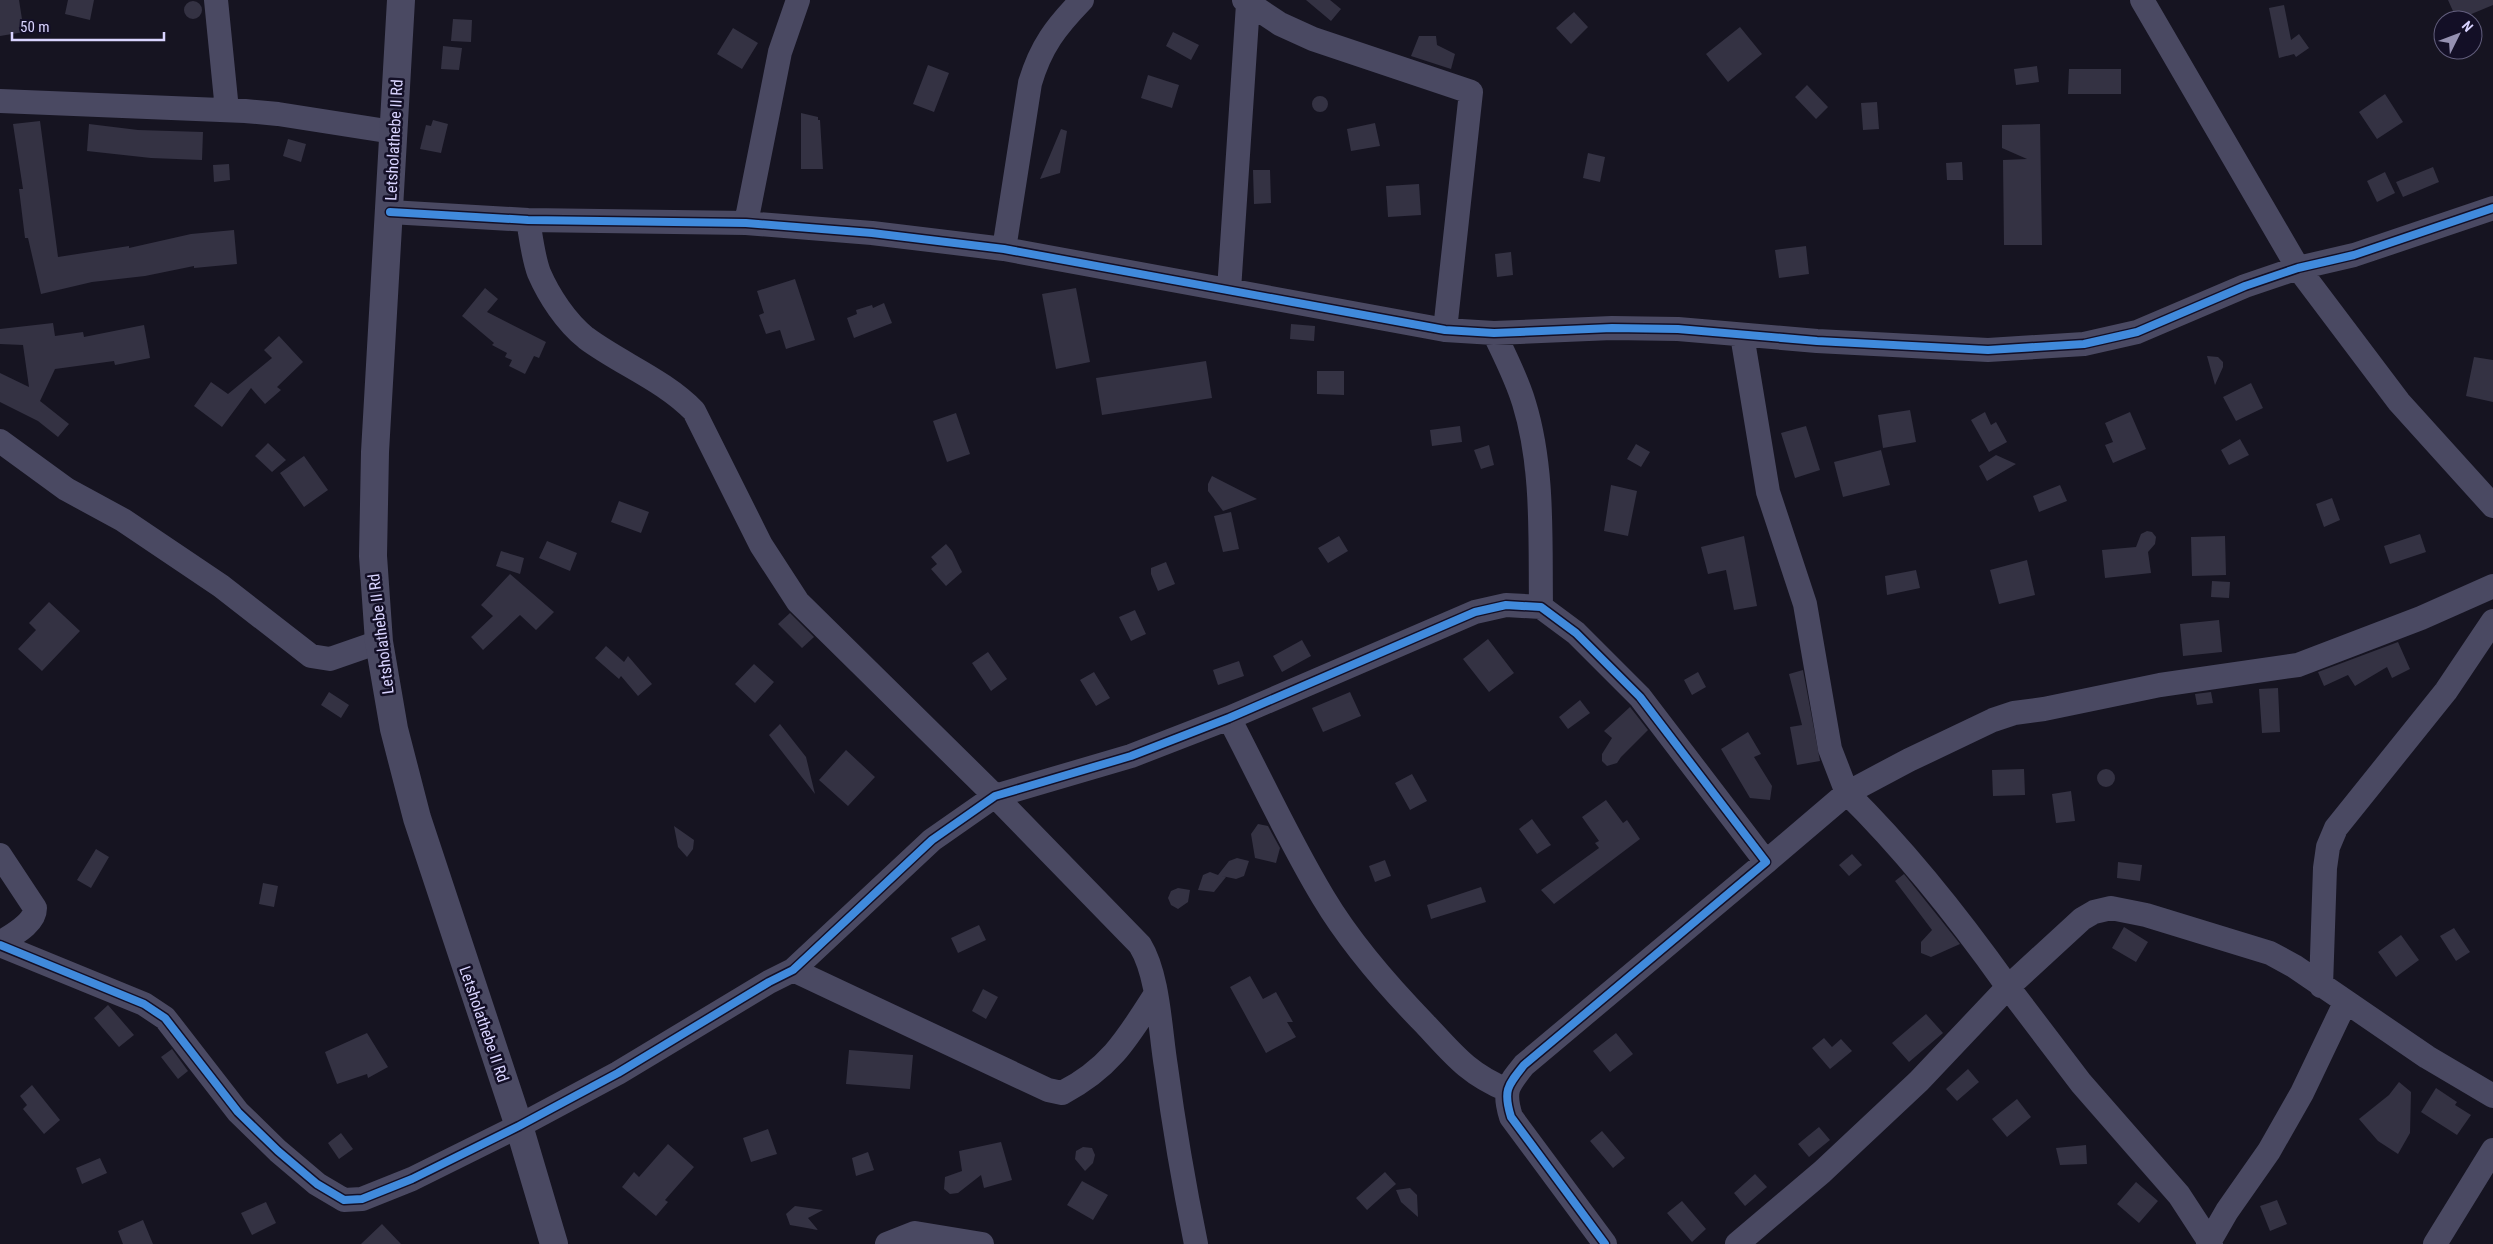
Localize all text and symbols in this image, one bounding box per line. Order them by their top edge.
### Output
scale bar [12,10,165,42]
north arrow [2433,10,2483,60]
text: 50 m [20,18,50,36]
text: N [2459,18,2476,35]
street label: Letsholathebe II Rd [381,79,407,201]
street label: Letsholathebe II Rd [364,573,398,695]
street label: Letsholathebe II Rd [455,964,513,1084]

